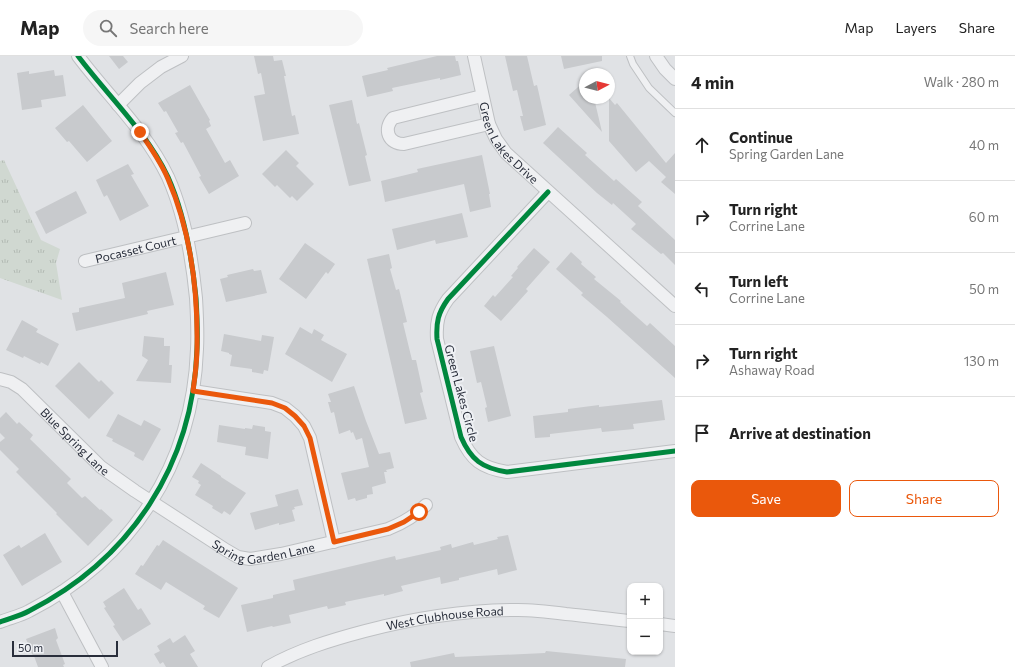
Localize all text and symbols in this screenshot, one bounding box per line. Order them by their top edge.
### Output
search box [83,10,363,46]
text: Map [20,16,59,39]
icon: search [97,17,119,39]
text: Search here [129,19,209,37]
text: Map [845,19,873,36]
text: Layers [895,19,937,36]
text: Share [959,19,995,36]
north arrow [579,68,615,104]
text: 4 min [691,72,734,93]
text: Walk · 280 m [924,74,999,90]
street label: Green Lakes Drive [477,100,541,186]
route end [131,123,149,141]
text: Continue [729,128,793,146]
icon: ahead [691,134,713,156]
text: 40 m [969,137,999,153]
text: Spring Garden Lane [729,146,844,162]
text: Turn right [729,200,798,218]
icon: right [691,206,713,228]
text: 60 m [969,209,999,225]
text: Corrine Lane [729,218,805,234]
street label: Pocasset Court [94,233,178,265]
text: Turn left [729,272,788,290]
icon: left [691,278,713,300]
text: 50 m [969,281,999,297]
text: Corrine Lane [729,290,805,306]
street label: Green Lakes Circle [442,343,482,443]
text: Turn right [729,344,798,362]
icon: right [691,350,713,372]
text: 130 m [964,353,999,369]
text: Ashaway Road [729,362,815,378]
street label: Blue Spring Lane [38,405,112,478]
icon: arrive [691,422,713,444]
text: Arrive at destination [729,424,871,442]
button: Save [691,480,841,517]
button: Share [849,480,999,517]
route start [410,503,428,521]
street label: Spring Garden Lane [210,536,316,566]
map controls [627,583,663,655]
button: + [627,583,663,619]
street label: West Clubhouse Road [385,603,504,633]
button: − [627,619,663,655]
scale bar [12,639,118,658]
text: 50 m [18,641,43,654]

